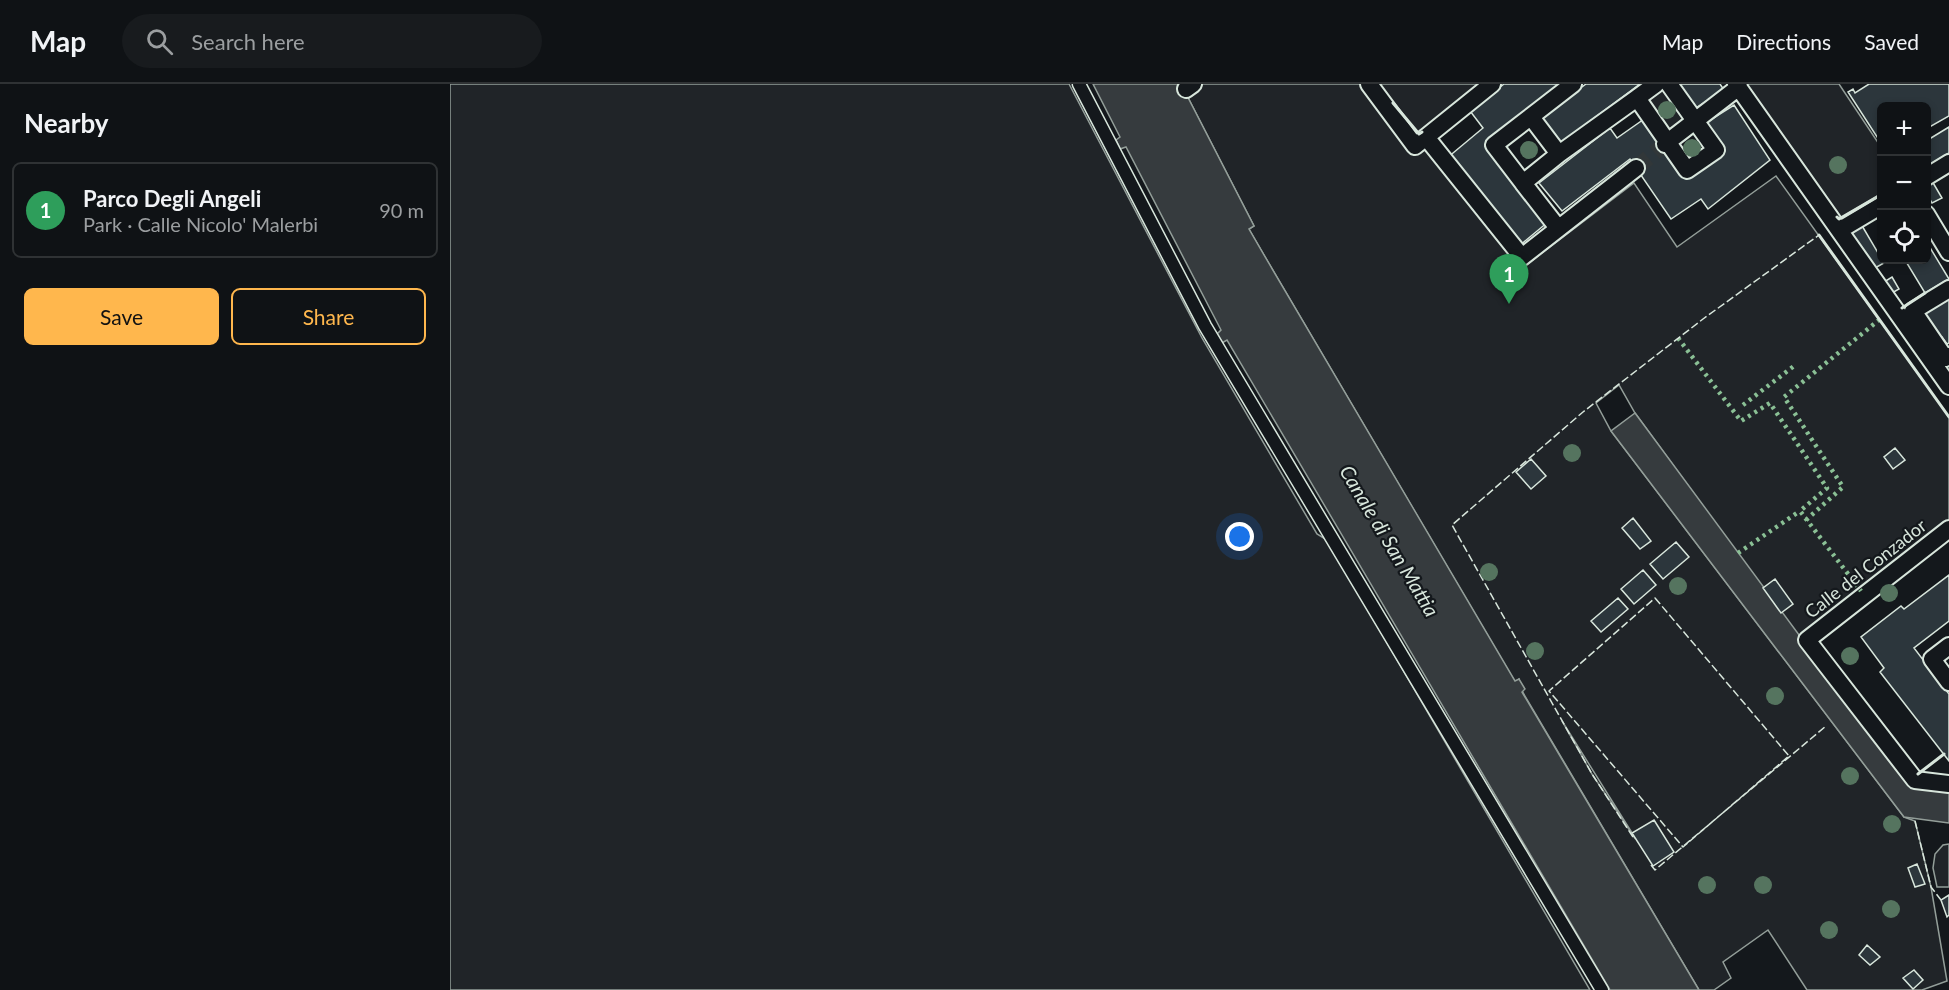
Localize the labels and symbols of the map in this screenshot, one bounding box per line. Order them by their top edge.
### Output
pin: 1 [1490,254,1528,304]
water label: Canale di San Mattia [1335,460,1445,620]
street label: Calle del Conzador [1800,514,1931,622]
your location [1225,522,1254,551]

